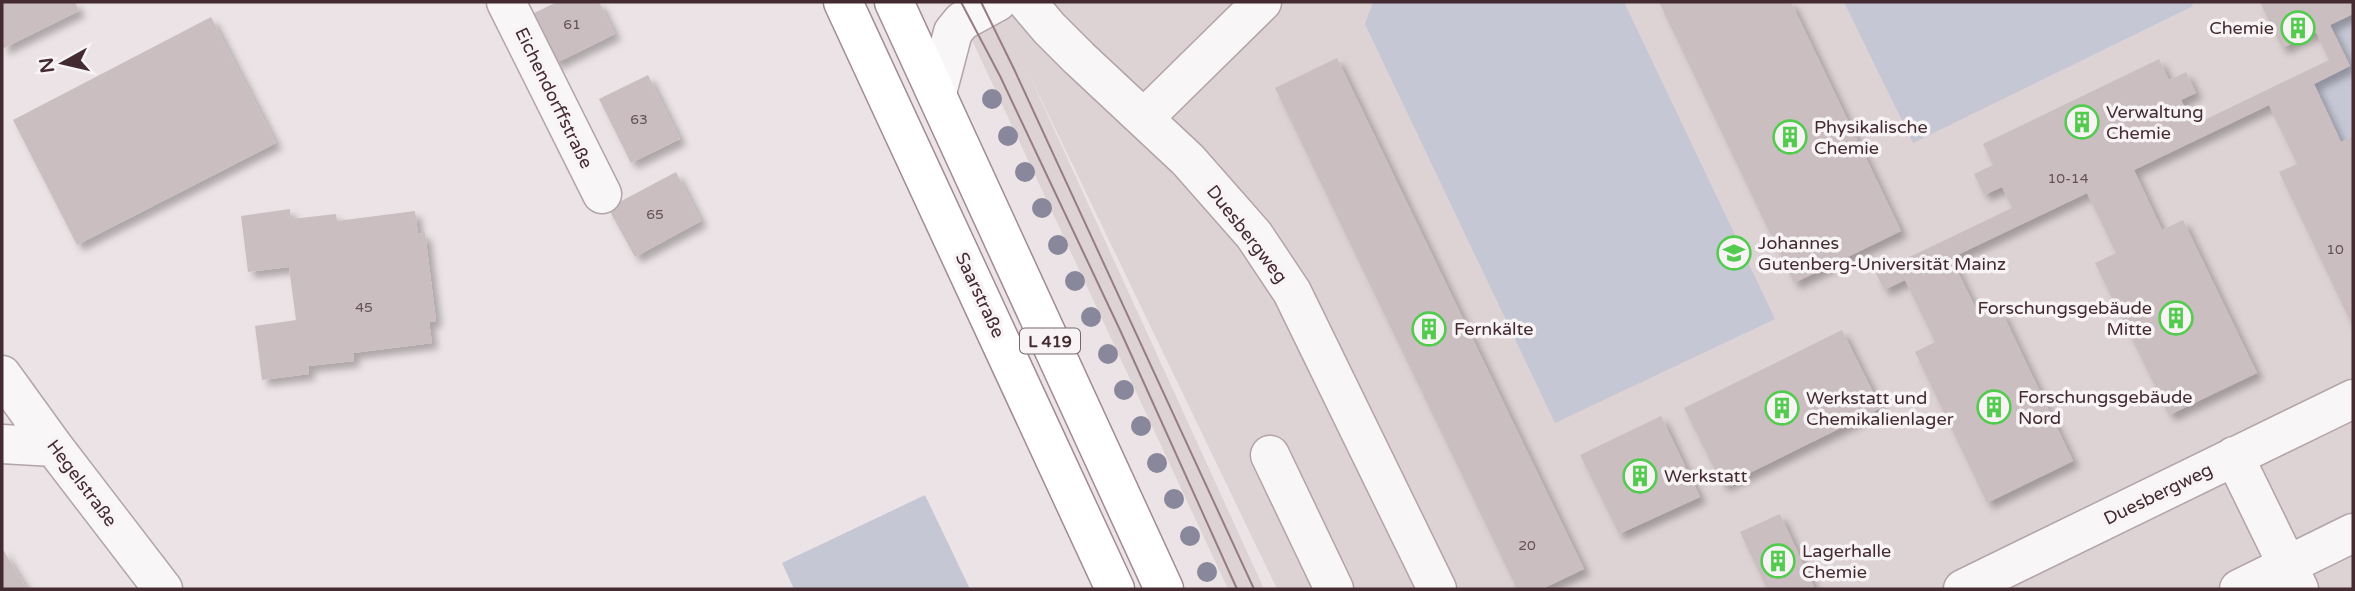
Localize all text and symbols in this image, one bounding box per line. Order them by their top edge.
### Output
building icon: Chemie [2279,9,2317,47]
house number: 61 [563,16,581,33]
place label: Chemie [2209,17,2274,39]
street label: Eichendorffstraße [510,24,598,172]
north arrow [28,28,98,98]
text: N [35,56,59,74]
place label: Verwaltung Chemie [2106,101,2204,144]
building icon: Verwaltung Chemie [2063,103,2101,141]
house number: 63 [630,111,648,128]
place label: Physikalische Chemie [1814,116,1928,159]
building icon: Physikalische Chemie [1771,118,1809,156]
house number: 10-14 [2048,170,2089,187]
street label: Duesbergweg [1202,181,1292,287]
house number: 65 [646,206,664,223]
place label: Johannes Gutenberg-Universität Mainz [1758,232,2006,275]
school or university icon: Johannes Gutenberg-Universität Mainz [1715,234,1753,272]
house number: 10 [2326,241,2344,258]
street label: Saarstraße [951,249,1009,341]
place label: Forschungsgebäude Mitte [1977,297,2152,340]
house number: 45 [355,299,373,316]
building icon: Forschungsgebäude Mitte [2157,299,2195,337]
building icon: Fernkälte [1410,310,1448,348]
place label: Fernkälte [1454,318,1533,340]
road number: L 419 [1020,328,1080,354]
place label: Forschungsgebäude Nord [2018,386,2193,429]
place label: Werkstatt und Chemikalienlager [1806,387,1954,430]
building icon: Forschungsgebäude Nord [1975,388,2013,426]
building icon: Werkstatt und Chemikalienlager [1763,389,1801,427]
street label: Hegelstraße [42,435,122,531]
building icon: Werkstatt [1621,457,1659,495]
street label: Duesbergweg [2100,458,2216,530]
place label: Werkstatt [1664,465,1747,487]
house number: 20 [1518,537,1536,554]
place label: Lagerhalle Chemie [1802,540,1891,583]
building icon: Lagerhalle Chemie [1759,542,1797,580]

